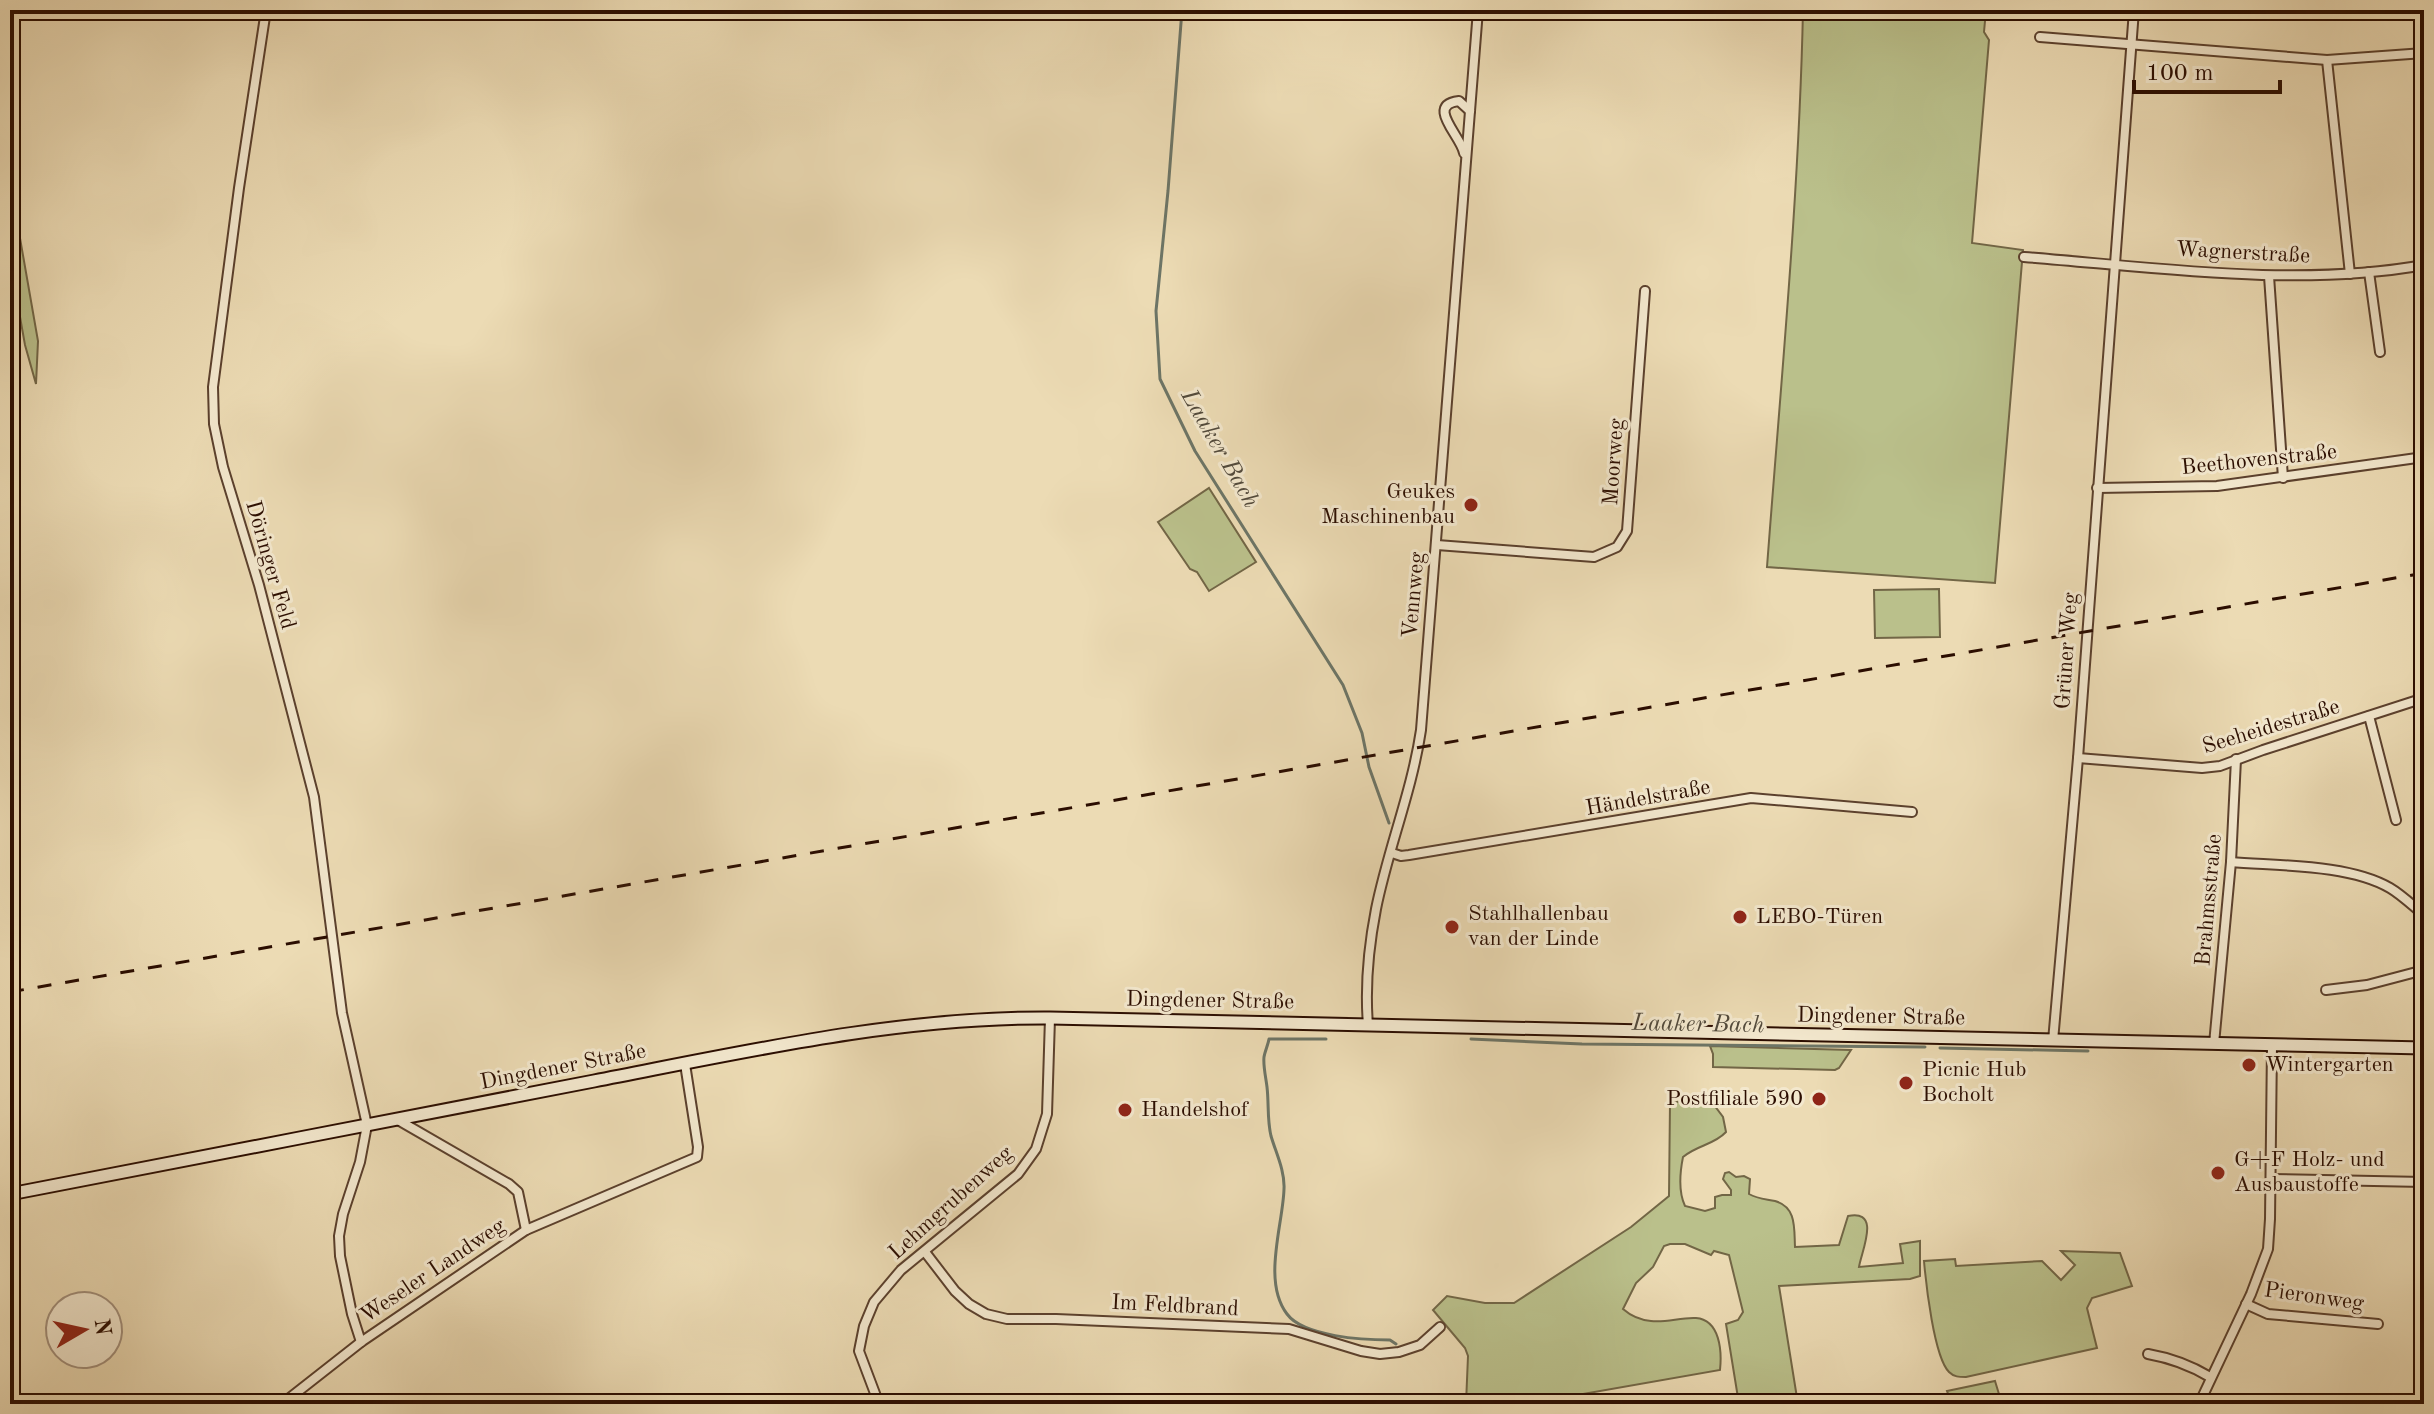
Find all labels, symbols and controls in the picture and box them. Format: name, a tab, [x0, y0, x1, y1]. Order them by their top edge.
scale bar	[2134, 44, 2280, 94]
text: 100 m	[2146, 62, 2214, 86]
street label: Wagnerstraße	[2175, 238, 2311, 268]
water label: Laaker Bach	[1175, 385, 1263, 512]
street label: Moorweg	[1600, 418, 1628, 506]
street label: Beethovenstraße	[2180, 441, 2338, 479]
place label: Geukes Maschinenbau	[1321, 481, 1455, 528]
marker: Geukes Maschinenbau	[1462, 496, 1480, 514]
street label: Döringer Feld	[241, 498, 299, 632]
street label: Vennweg	[1399, 551, 1429, 639]
street label: Grüner Weg	[2052, 592, 2082, 710]
street label: Seeheidestraße	[2200, 696, 2342, 758]
street label: Händelstraße	[1584, 776, 1712, 820]
street label: Brahmsstraße	[2192, 833, 2226, 967]
place label: Stahlhallenbau van der Linde	[1468, 903, 1609, 950]
place label: LEBO-Türen	[1756, 906, 1883, 928]
marker: LEBO-Türen	[1731, 908, 1749, 926]
marker: Stahlhallenbau van der Linde	[1443, 918, 1461, 936]
street label: Dingdener Straße	[1126, 989, 1294, 1013]
street label: Dingdener Straße	[1797, 1005, 1965, 1029]
water label: Laaker Bach	[1631, 1012, 1764, 1038]
street label: Dingdener Straße	[478, 1040, 648, 1094]
place label: Wintergarten	[2265, 1054, 2394, 1076]
marker: Wintergarten	[2240, 1056, 2258, 1074]
place label: Picnic Hub Bocholt	[1922, 1059, 2026, 1106]
marker: Picnic Hub Bocholt	[1897, 1074, 1915, 1092]
place label: Postfiliale 590	[1666, 1088, 1803, 1110]
marker: Postfiliale 590	[1810, 1090, 1828, 1108]
place label: Handelshof	[1141, 1099, 1249, 1121]
marker: Handelshof	[1116, 1101, 1134, 1119]
street label: Lehmgrubenweg	[885, 1142, 1017, 1264]
place label: G+F Holz- und Ausbaustoffe	[2234, 1149, 2385, 1196]
marker: G+F Holz- und Ausbaustoffe	[2209, 1164, 2227, 1182]
street label: Weseler Landweg	[357, 1214, 509, 1327]
street label: Pieronweg	[2263, 1279, 2366, 1315]
north arrow	[44, 1290, 124, 1370]
street label: Im Feldbrand	[1111, 1292, 1239, 1320]
text: N	[90, 1317, 114, 1337]

